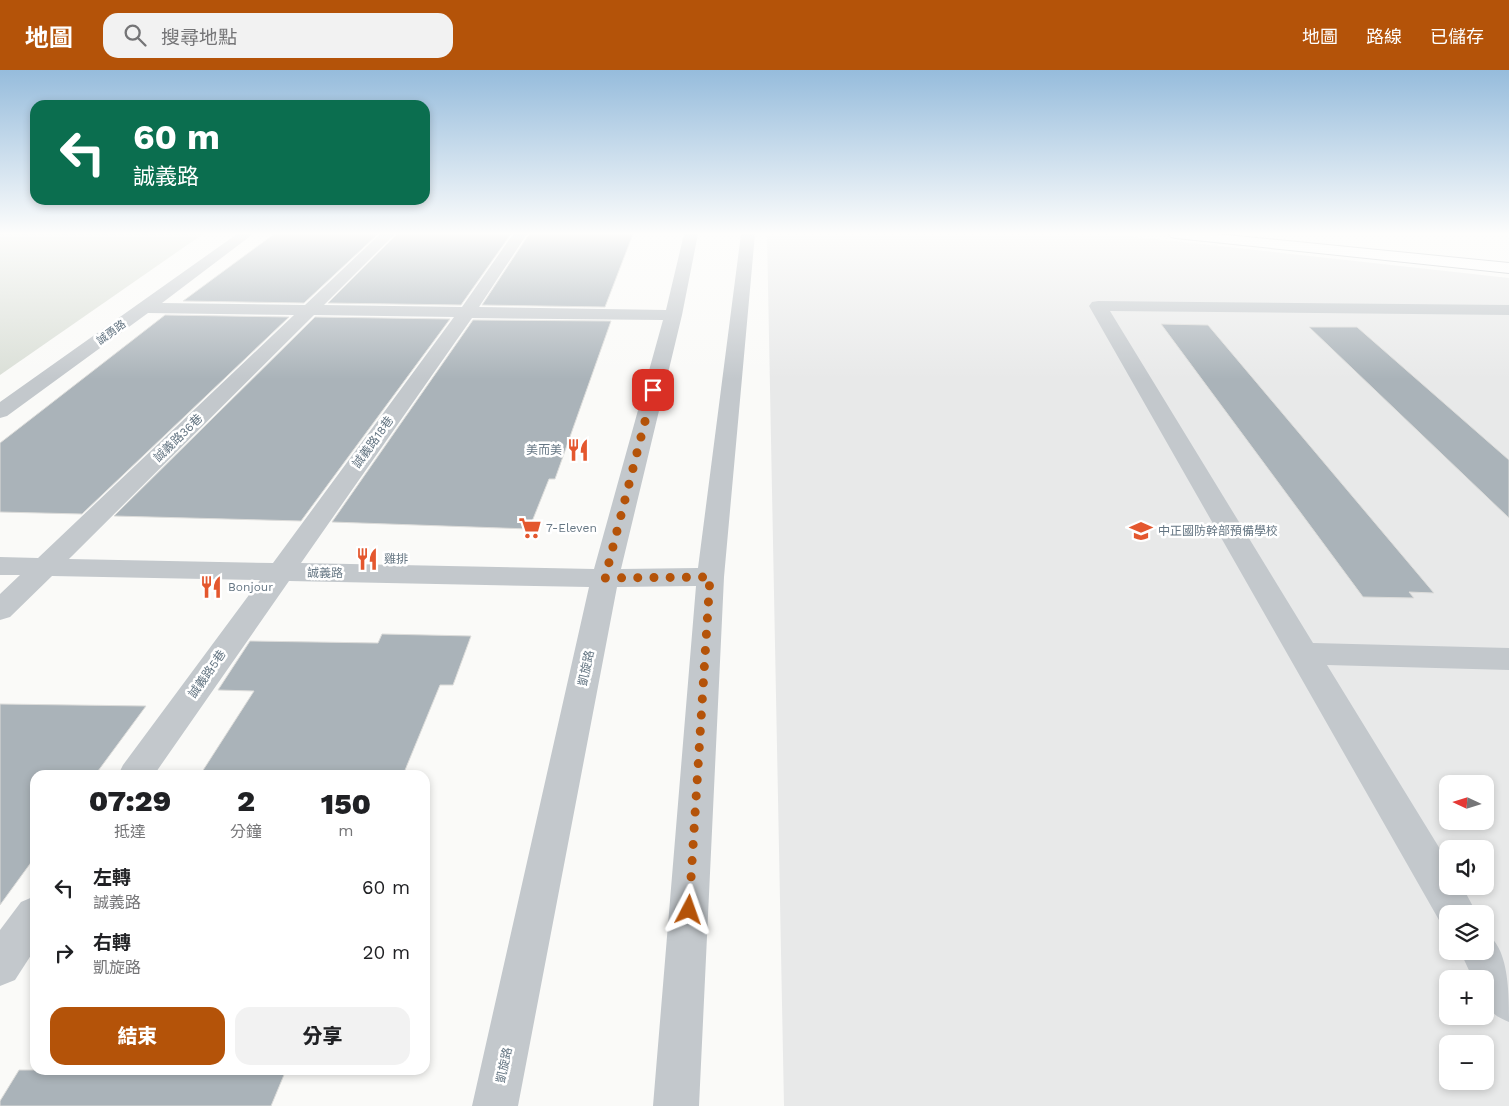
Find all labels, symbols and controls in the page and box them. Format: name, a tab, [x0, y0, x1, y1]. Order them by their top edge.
search box	[103, 13, 453, 58]
icon: search	[121, 21, 149, 49]
text: 地圖	[25, 24, 73, 52]
text: 搜尋地點	[161, 26, 237, 49]
text: 地圖	[1302, 26, 1338, 47]
text: 路線	[1366, 26, 1402, 47]
text: 已儲存	[1430, 26, 1484, 47]
text: 60 m	[133, 116, 220, 158]
icon: left	[50, 120, 115, 185]
text: 誠義路	[133, 164, 199, 189]
street label: 誠勇路	[94, 317, 128, 347]
pin	[632, 369, 674, 411]
icon: arrive	[639, 376, 667, 404]
street label: 誠義路36巷	[151, 411, 205, 465]
street label: 誠義路18巷	[350, 414, 396, 470]
restaurant icon: 美而美	[565, 437, 591, 463]
place label: 美而美	[526, 443, 562, 457]
supermarket icon: 7-Eleven	[517, 515, 543, 541]
school or university icon: 中正國防幹部預備學校	[1128, 518, 1154, 544]
place label: 7-Eleven	[546, 521, 597, 535]
place label: 中正國防幹部預備學校	[1158, 524, 1278, 538]
restaurant icon: 雞排	[354, 546, 380, 572]
place label: 雞排	[384, 552, 408, 566]
street label: 誠義路	[307, 566, 343, 580]
restaurant icon: Bonjour	[198, 574, 224, 600]
place label: Bonjour	[228, 580, 273, 594]
street label: 誠義路5巷	[185, 647, 229, 701]
street label: 凱旋路	[575, 649, 597, 687]
north arrow	[1439, 775, 1494, 830]
map controls	[1439, 775, 1494, 1090]
text: 07:29	[89, 783, 171, 818]
text: 2	[237, 783, 255, 818]
text: 150	[321, 786, 371, 821]
text: m	[338, 821, 354, 840]
text: 抵達	[114, 822, 146, 841]
text: 分鐘	[230, 822, 262, 841]
button: sound	[1439, 840, 1494, 895]
text: 左轉	[93, 866, 131, 889]
icon: left	[50, 874, 78, 902]
text: 60 m	[362, 876, 410, 899]
position arrow	[662, 883, 714, 935]
text: 誠義路	[93, 893, 141, 912]
button: layers	[1439, 905, 1494, 960]
text: 右轉	[93, 931, 131, 954]
icon: right	[50, 939, 78, 967]
text: 20 m	[363, 941, 410, 964]
text: 凱旋路	[93, 958, 141, 977]
button: +	[1439, 970, 1494, 1025]
button: 結束	[50, 1007, 225, 1065]
button: 分享	[235, 1007, 410, 1065]
button: −	[1439, 1035, 1494, 1090]
street label: 凱旋路	[493, 1046, 515, 1084]

